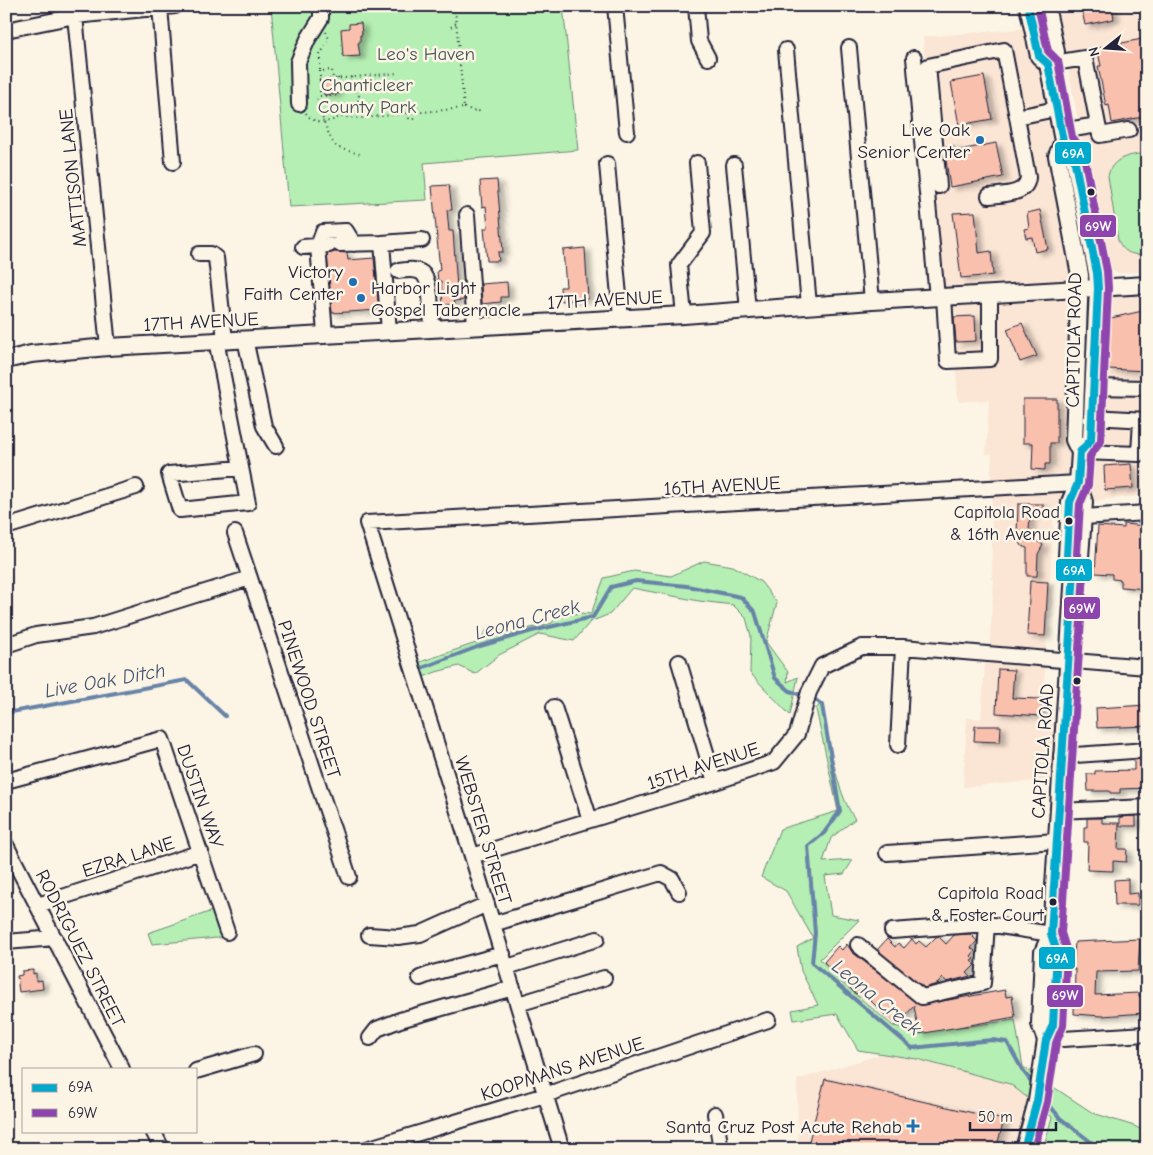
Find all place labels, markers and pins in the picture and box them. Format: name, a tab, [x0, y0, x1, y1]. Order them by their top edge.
place label: Live Oak Senior Center	[858, 119, 971, 163]
marker: Live Oak Senior Center	[974, 134, 986, 146]
unlabelled marker	[1086, 187, 1096, 197]
place label: Victory Faith Center	[243, 261, 343, 305]
marker: Victory Faith Center	[347, 276, 359, 288]
place label: Harbor Light Gospel Tabernacle	[371, 277, 521, 321]
marker: Harbor Light Gospel Tabernacle	[355, 292, 367, 304]
place label: Capitola Road & 16th Avenue	[950, 502, 1060, 545]
marker: Capitola Road & 16th Avenue	[1064, 516, 1074, 526]
unlabelled marker	[1072, 676, 1082, 686]
place label: Capitola Road & Foster Court	[931, 883, 1045, 926]
marker: Capitola Road & Foster Court	[1048, 897, 1058, 907]
place label: Santa Cruz Post Acute Rehab	[666, 1116, 902, 1138]
marker: Santa Cruz Post Acute Rehab	[906, 1119, 920, 1133]

